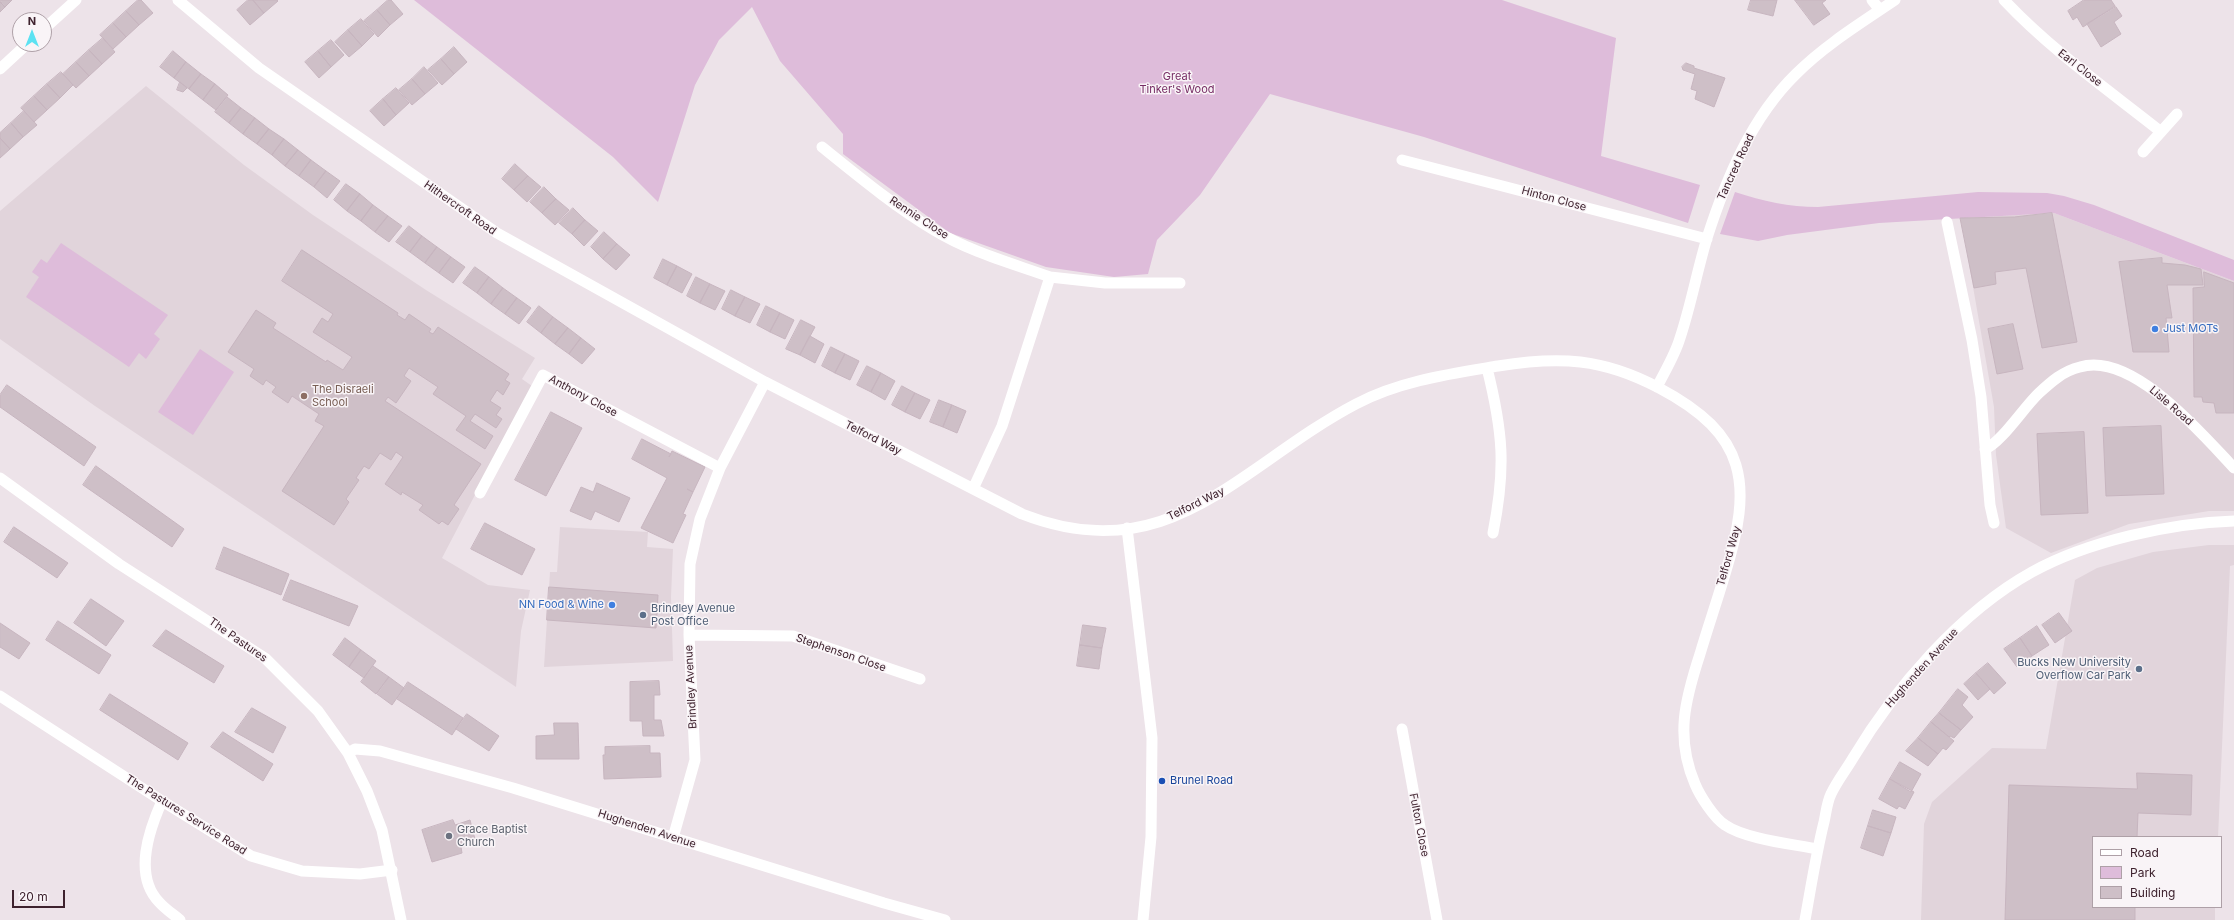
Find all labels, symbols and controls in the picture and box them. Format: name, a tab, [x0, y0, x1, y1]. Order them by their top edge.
north arrow	[12, 12, 52, 52]
text: N	[28, 14, 36, 28]
street label: Earl Close	[2055, 47, 2105, 89]
park label: Great Tinker's Wood	[1139, 70, 1215, 96]
street label: Tancred Road	[1715, 132, 1757, 202]
street label: Hithercroft Road	[421, 178, 499, 238]
street label: Hinton Close	[1520, 184, 1588, 214]
street label: Rennie Close	[887, 194, 951, 242]
place label: Just MOTs	[2163, 322, 2218, 336]
marker: Just MOTs	[2150, 324, 2160, 334]
street label: Anthony Close	[546, 372, 620, 420]
place label: The Disraeli School	[312, 383, 374, 409]
street label: Lisle Road	[2147, 384, 2195, 428]
marker: The Disraeli School	[299, 391, 309, 401]
street label: Telford Way	[842, 418, 904, 458]
street label: Telford Way	[1165, 484, 1227, 524]
street label: Telford Way	[1714, 524, 1744, 588]
place label: NN Food & Wine	[519, 598, 604, 612]
marker: NN Food & Wine	[607, 600, 617, 610]
place label: Brindley Avenue Post Office	[651, 602, 735, 628]
marker: Brindley Avenue Post Office	[638, 610, 648, 620]
street label: The Pastures	[206, 615, 270, 665]
street label: Hughenden Avenue	[1883, 626, 1961, 710]
street label: Stephenson Close	[794, 631, 888, 675]
street label: Brindley Avenue	[682, 645, 700, 729]
place label: Bucks New University Overflow Car Park	[2017, 656, 2131, 682]
marker: Bucks New University Overflow Car Park	[2134, 664, 2144, 674]
street label: The Pastures Service Road	[123, 772, 249, 858]
place label: Brunel Road	[1170, 774, 1233, 788]
marker: Brunel Road	[1157, 776, 1167, 786]
street label: Fulton Close	[1406, 792, 1432, 858]
street label: Hughenden Avenue	[596, 807, 698, 851]
place label: Grace Baptist Church	[457, 823, 527, 849]
marker: Grace Baptist Church	[444, 831, 454, 841]
legend	[2092, 836, 2222, 908]
text: Road	[2130, 845, 2159, 860]
text: Park	[2130, 865, 2156, 880]
scale bar	[14, 882, 67, 908]
text: Building	[2130, 885, 2175, 900]
text: 20 m	[19, 889, 48, 904]

